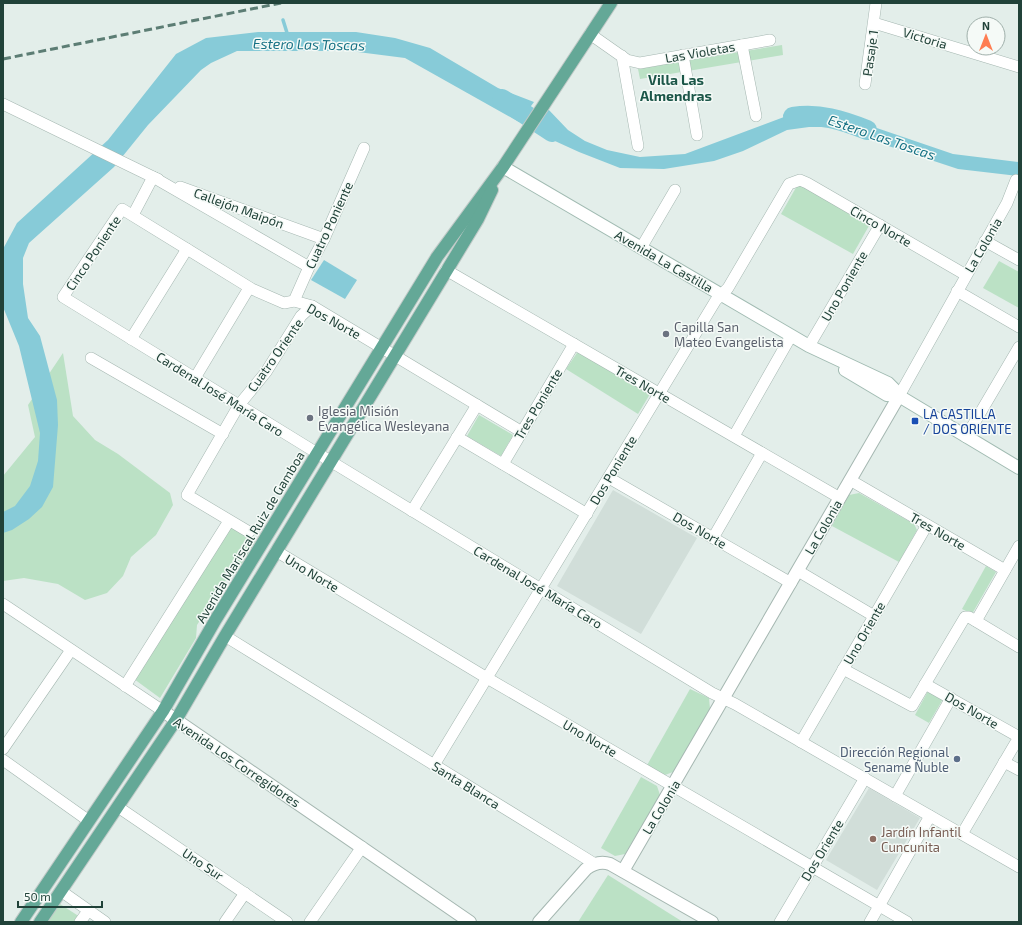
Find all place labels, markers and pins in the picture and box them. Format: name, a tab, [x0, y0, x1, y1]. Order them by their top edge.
place label: Capilla San Mateo Evangelista	[674, 319, 784, 350]
marker: Capilla San Mateo Evangelista	[661, 329, 671, 339]
place label: Iglesia Misión Evangélica Wesleyana	[318, 403, 449, 434]
place label: LA CASTILLA / DOS ORIENTE	[923, 406, 1012, 437]
marker: Iglesia Misión Evangélica Wesleyana	[305, 413, 315, 423]
marker: LA CASTILLA / DOS ORIENTE	[910, 416, 920, 426]
place label: Dirección Regional Sename Ñuble	[840, 744, 949, 775]
marker: Dirección Regional Sename Ñuble	[952, 754, 962, 764]
place label: Jardín Infantil Cuncunita	[881, 824, 962, 855]
marker: Jardín Infantil Cuncunita	[868, 834, 878, 844]

